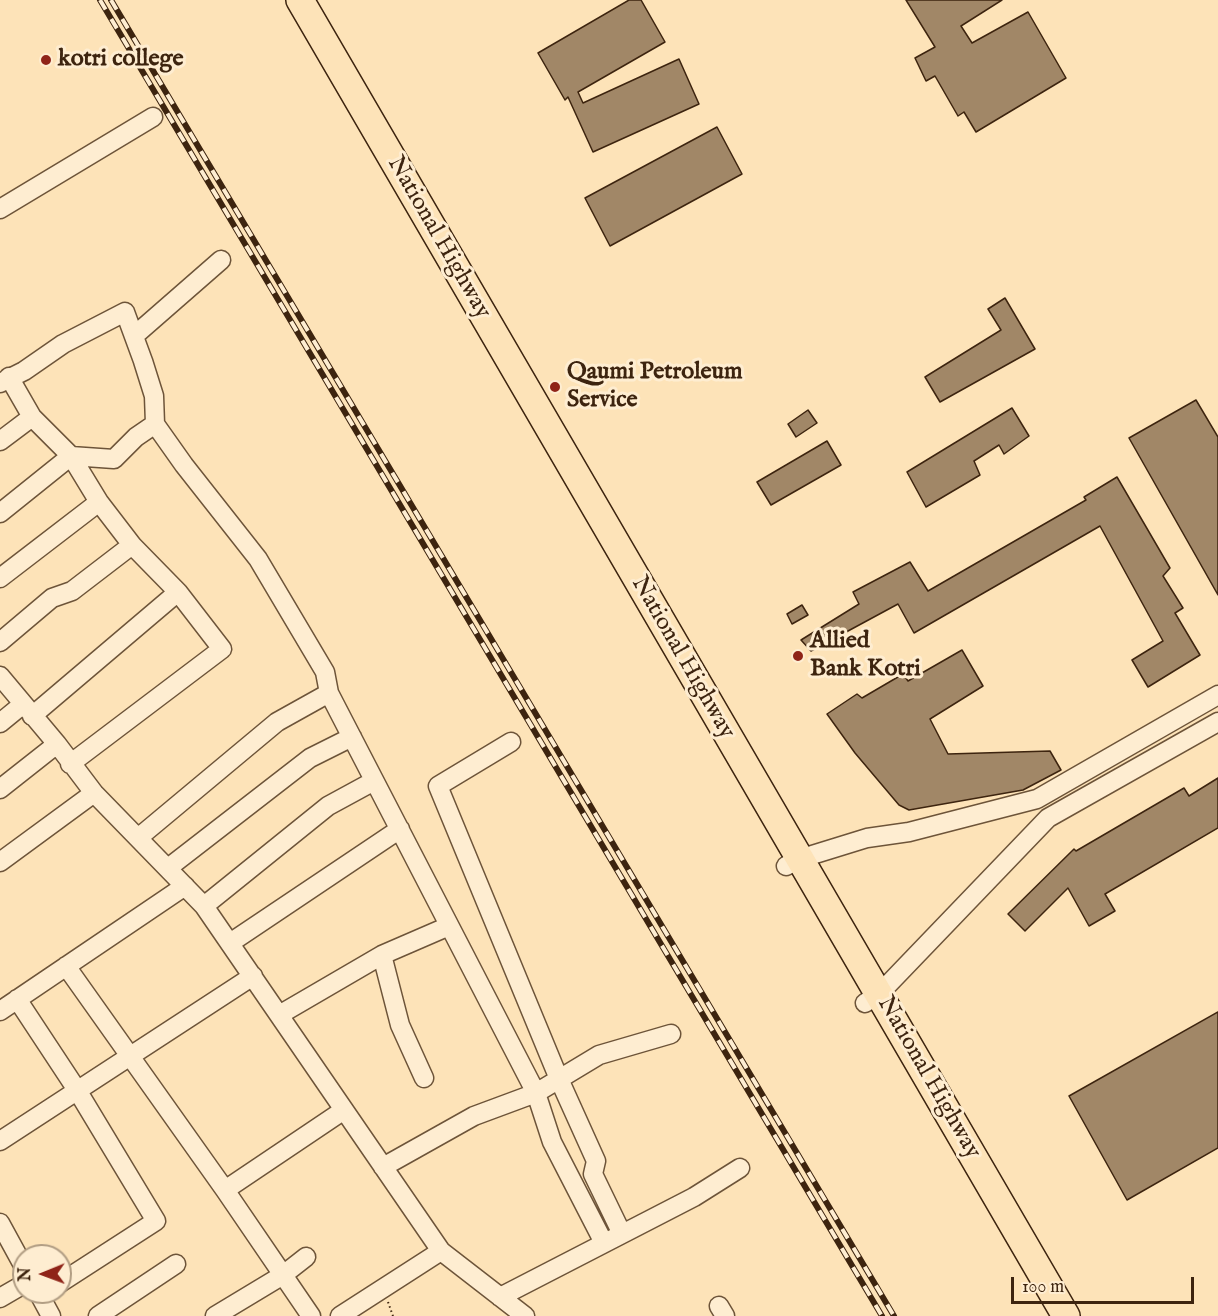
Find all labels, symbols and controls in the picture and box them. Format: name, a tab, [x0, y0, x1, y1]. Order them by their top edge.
place label: kotri college	[58, 46, 184, 74]
marker: kotri college	[39, 53, 53, 67]
street label: National Highway	[380, 152, 496, 324]
place label: Qaumi Petroleum Service	[567, 359, 743, 415]
marker: Qaumi Petroleum Service	[548, 380, 562, 394]
street label: National Highway	[624, 572, 740, 744]
place label: Allied Bank Kotri	[810, 628, 921, 684]
marker: Allied Bank Kotri	[791, 649, 805, 663]
street label: National Highway	[870, 992, 986, 1164]
north arrow	[12, 1244, 72, 1304]
scale bar	[1014, 1265, 1197, 1303]
text: N	[16, 1267, 36, 1281]
text: 100 m	[1022, 1276, 1064, 1299]

